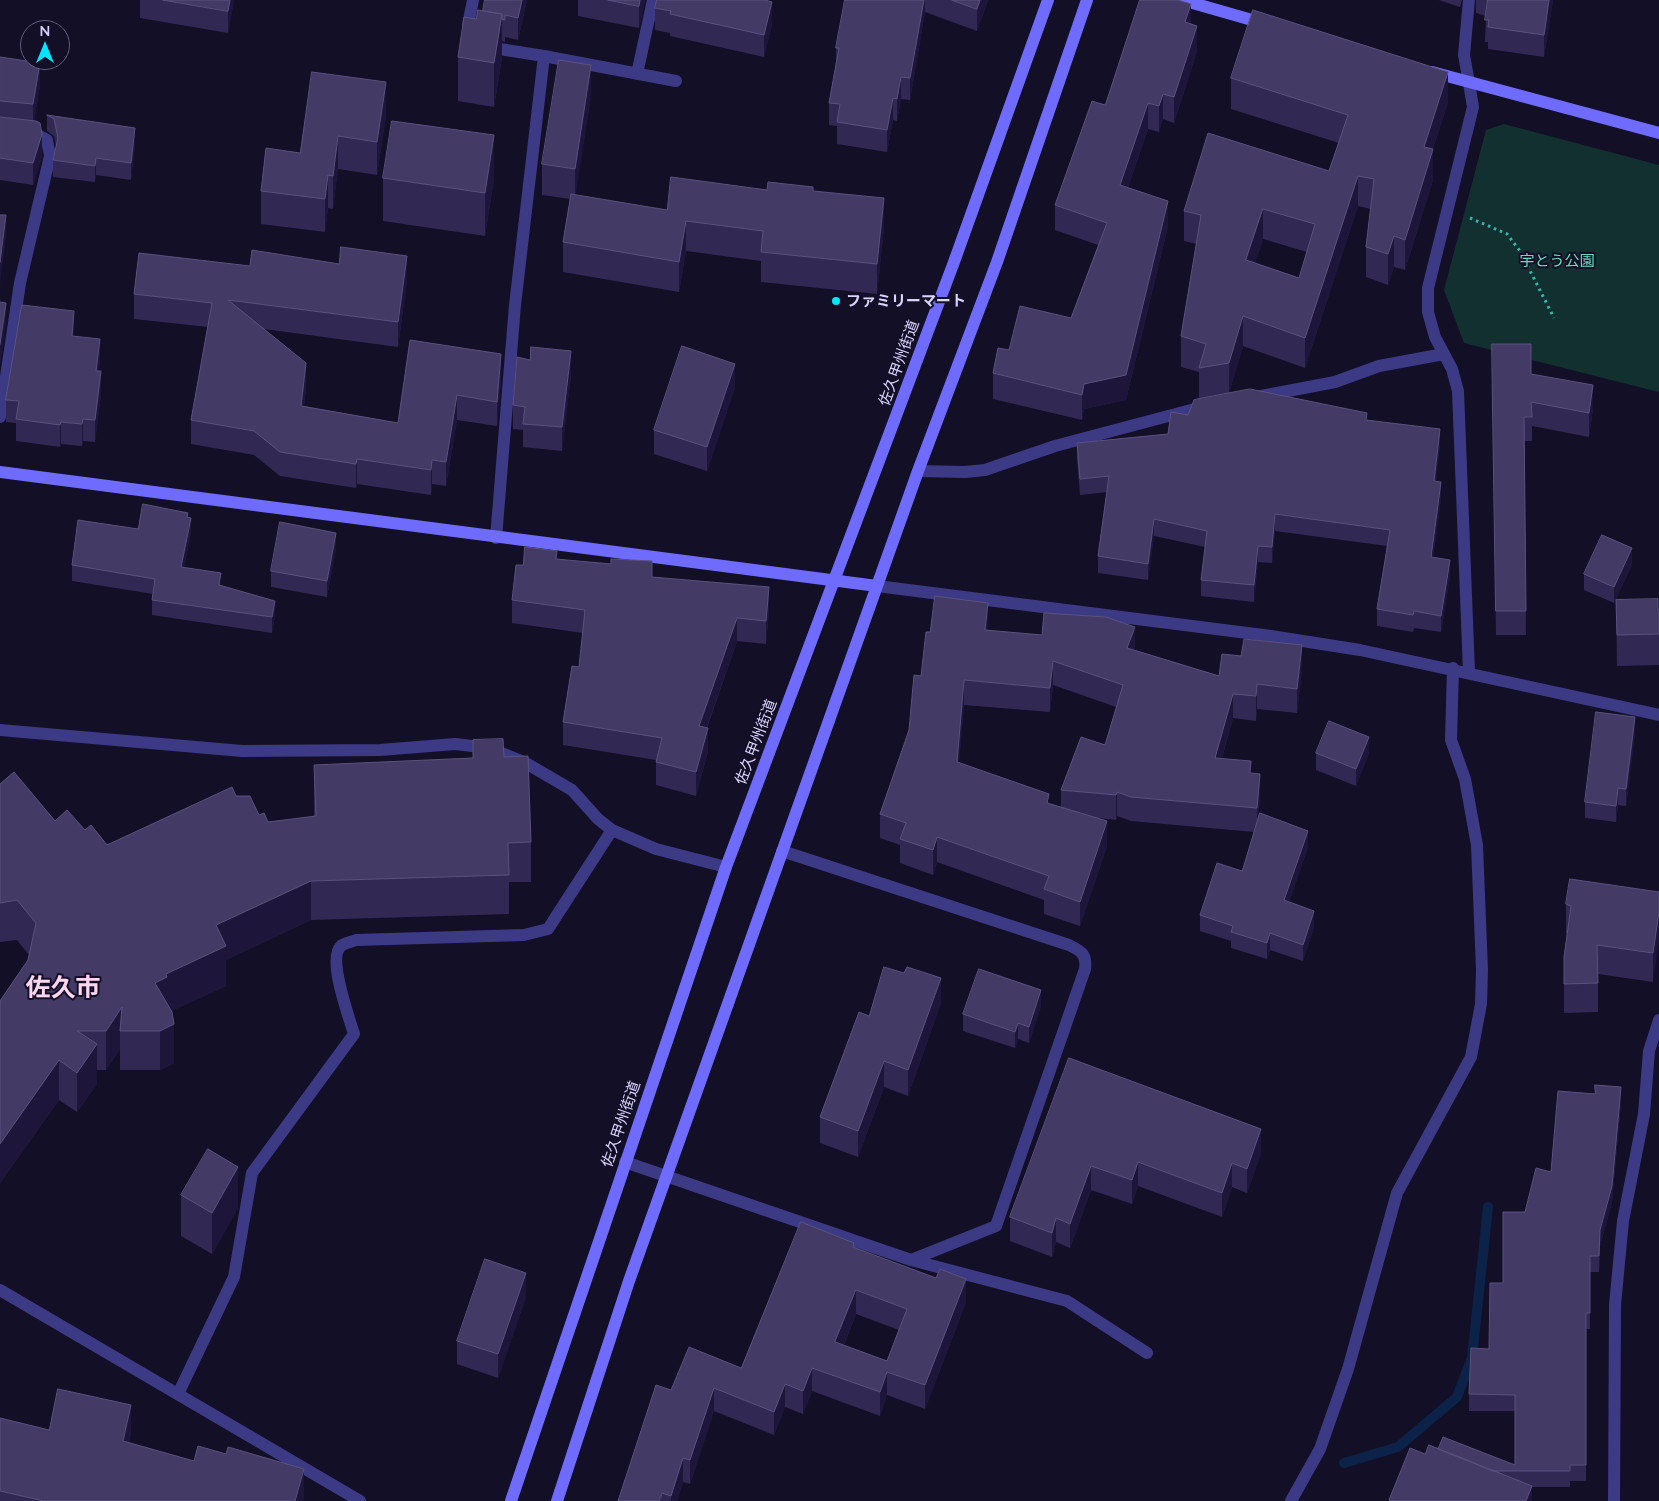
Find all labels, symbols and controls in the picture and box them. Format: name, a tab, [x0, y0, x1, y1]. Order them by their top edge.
north arrow	[20, 20, 70, 70]
text: N	[40, 22, 50, 39]
park label: 宇とう公園	[1520, 252, 1594, 270]
place label: ファミリーマート	[846, 292, 966, 310]
marker: ファミリーマート	[830, 295, 842, 307]
street label: 佐久甲州街道	[875, 318, 923, 408]
street label: 佐久甲州街道	[731, 697, 781, 787]
district label: 佐久市	[26, 973, 100, 1003]
street label: 佐久甲州街道	[598, 1079, 644, 1169]

